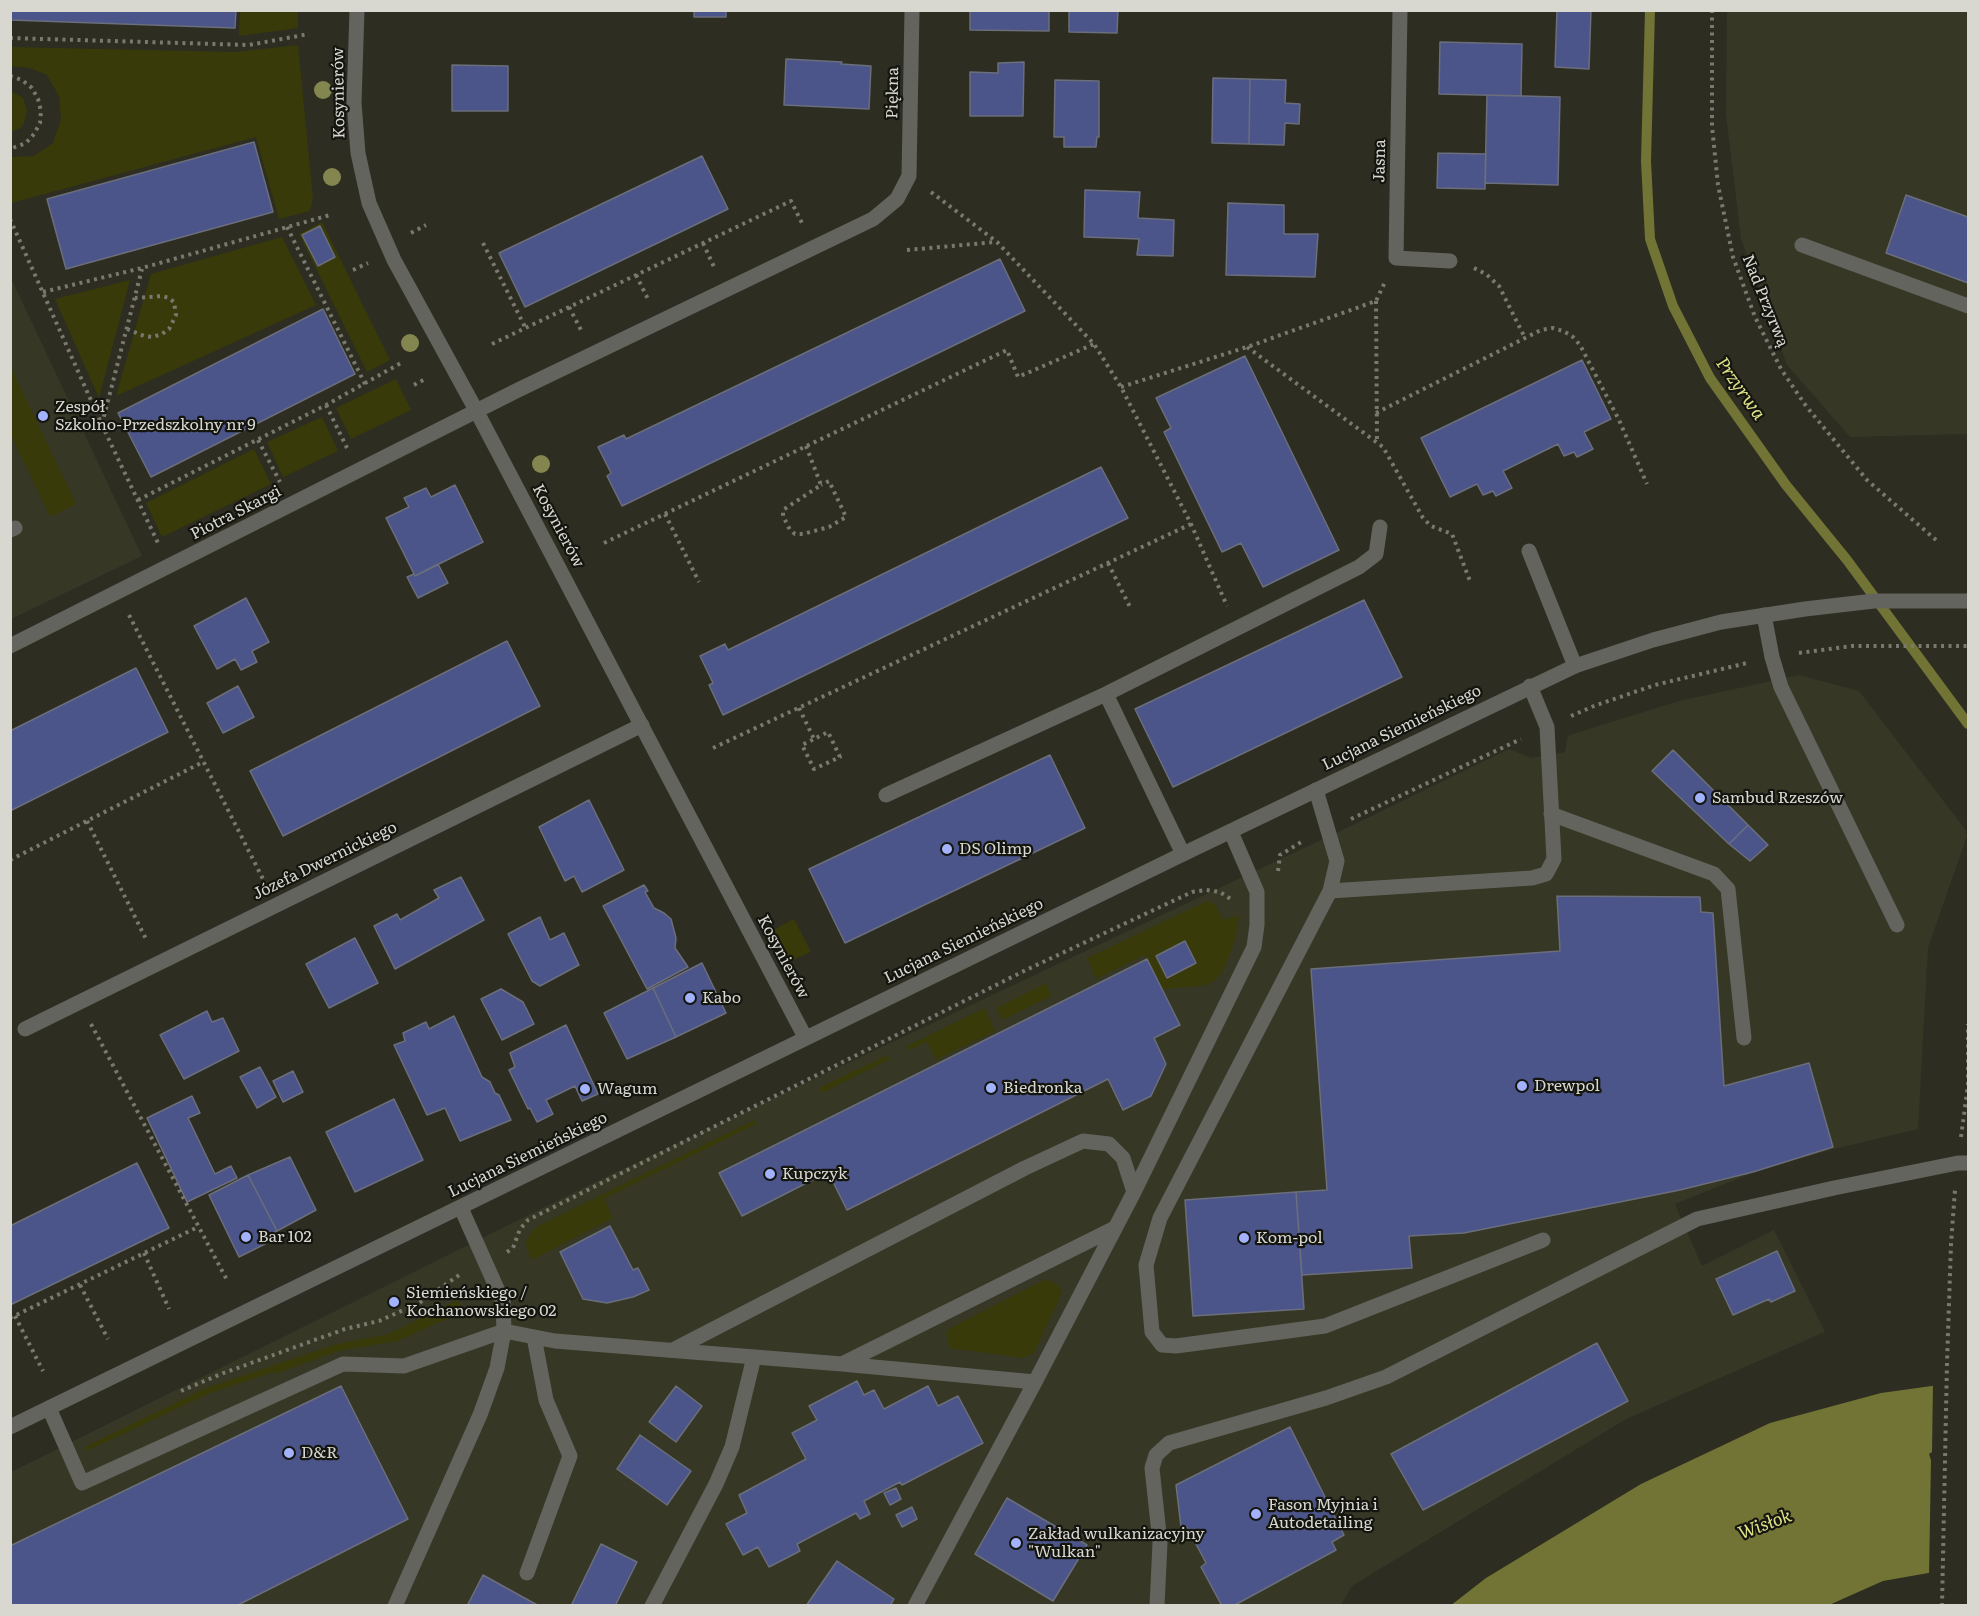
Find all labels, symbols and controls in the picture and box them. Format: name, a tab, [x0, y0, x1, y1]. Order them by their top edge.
street label: Kosynierów	[329, 47, 349, 139]
street label: Piękna	[883, 67, 903, 119]
street label: Jasna	[1370, 139, 1390, 183]
street label: Nad Przyrwą	[1738, 252, 1792, 350]
water label: Przyrwa	[1711, 354, 1769, 424]
place label: Zespół Szkolno-Przedszkolny nr 9	[55, 397, 256, 435]
marker: Zespół Szkolno-Przedszkolny nr 9	[36, 409, 50, 423]
street label: Kosynierów	[528, 481, 588, 571]
street label: Piotra Skargi	[187, 482, 285, 544]
street label: Lucjana Siemieńskiego	[1319, 681, 1485, 775]
place label: Sambud Rzeszów	[1712, 788, 1843, 808]
marker: Sambud Rzeszów	[1693, 791, 1707, 805]
street label: Józefa Dwernickiego	[250, 818, 400, 904]
place label: DS Olimp	[959, 839, 1032, 859]
marker: DS Olimp	[940, 842, 954, 856]
street label: Lucjana Siemieńskiego	[881, 894, 1047, 988]
street label: Kosynierów	[753, 912, 813, 1002]
place label: Kabo	[702, 988, 741, 1008]
marker: Kabo	[683, 991, 697, 1005]
place label: Drewpol	[1534, 1076, 1600, 1096]
place label: Biedronka	[1003, 1078, 1082, 1098]
place label: Wagum	[597, 1079, 657, 1099]
marker: Drewpol	[1515, 1079, 1529, 1093]
marker: Biedronka	[984, 1081, 998, 1095]
marker: Wagum	[578, 1082, 592, 1096]
street label: Lucjana Siemieńskiego	[445, 1108, 611, 1202]
place label: Kupczyk	[782, 1164, 848, 1184]
marker: Kupczyk	[763, 1167, 777, 1181]
place label: Bar 102	[258, 1227, 312, 1247]
place label: Kom-pol	[1256, 1228, 1323, 1248]
marker: Bar 102	[239, 1230, 253, 1244]
marker: Kom-pol	[1237, 1231, 1251, 1245]
place label: Siemieńskiego / Kochanowskiego 02	[406, 1283, 556, 1321]
marker: Siemieńskiego / Kochanowskiego 02	[387, 1295, 401, 1309]
place label: D&R	[301, 1443, 338, 1463]
marker: D&R	[282, 1446, 296, 1460]
place label: Fason Myjnia i Autodetailing	[1268, 1495, 1378, 1533]
water label: Wisłok	[1735, 1505, 1795, 1545]
marker: Fason Myjnia i Autodetailing	[1249, 1507, 1263, 1521]
place label: Zakład wulkanizacyjny "Wulkan"	[1028, 1524, 1205, 1562]
marker: Zakład wulkanizacyjny "Wulkan"	[1009, 1536, 1023, 1550]

